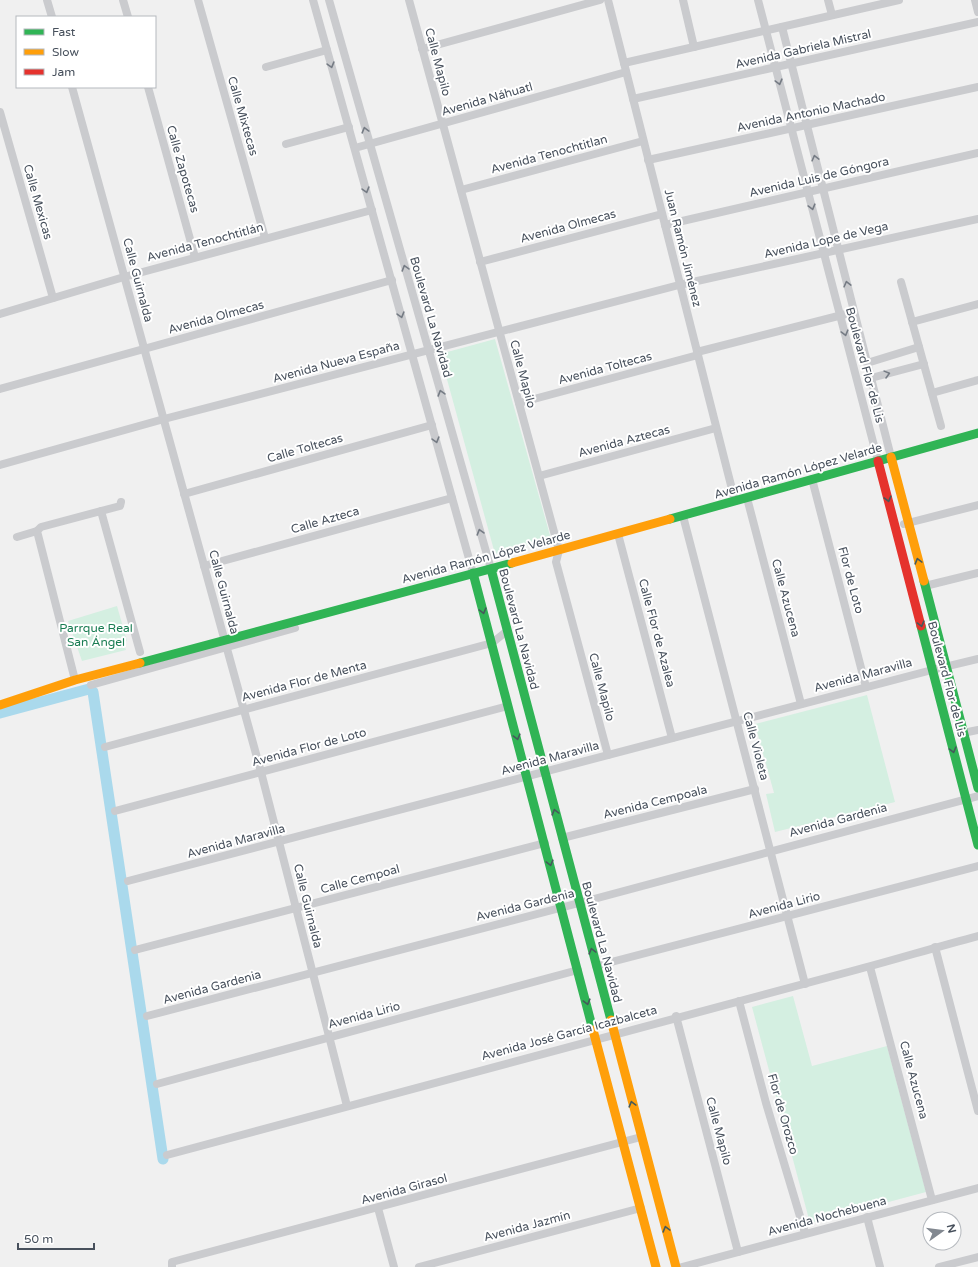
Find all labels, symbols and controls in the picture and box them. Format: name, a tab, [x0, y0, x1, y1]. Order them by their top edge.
legend	[16, 16, 156, 88]
text: Fast	[52, 25, 76, 39]
street label: Calle Mapilo	[422, 26, 454, 98]
street label: Avenida Gabriela Mistral	[734, 27, 872, 71]
text: Slow	[52, 45, 79, 59]
one-way arrow	[326, 61, 335, 68]
text: Jam	[52, 65, 75, 79]
street label: Calle Mixtecas	[225, 75, 261, 158]
one-way arrow	[774, 78, 782, 85]
street label: Avenida Náhuatl	[440, 79, 534, 119]
street label: Avenida Antonio Machado	[735, 89, 887, 135]
street label: Calle Zapotecas	[164, 124, 202, 215]
one-way arrow	[361, 127, 370, 134]
street label: Avenida Tenochtitlan	[489, 132, 609, 176]
street label: Avenida Luis de Góngora	[748, 154, 890, 200]
one-way arrow	[812, 155, 820, 161]
street label: Calle Mexicas	[21, 163, 55, 241]
one-way arrow	[361, 186, 370, 193]
street label: Juan Ramón Jiménez	[662, 188, 704, 308]
one-way arrow	[807, 204, 815, 211]
street label: Avenida Olmecas	[519, 206, 618, 246]
street label: Avenida Lope de Vega	[762, 219, 890, 261]
street label: Avenida Tenochtitlán	[145, 220, 265, 264]
street label: Calle Guirnalda	[120, 237, 156, 323]
street label: Boulevard La Navidad	[407, 255, 455, 379]
one-way arrow	[401, 265, 410, 272]
one-way arrow	[843, 281, 852, 288]
street label: Avenida Olmecas	[167, 297, 266, 337]
street label: Boulevard Flor de Lis	[843, 306, 887, 425]
one-way arrow	[396, 311, 405, 318]
one-way arrow	[840, 330, 848, 336]
street label: Avenida Nueva España	[271, 338, 401, 386]
street label: Calle Mapilo	[507, 338, 539, 410]
street label: Avenida Toltecas	[557, 349, 654, 387]
one-way arrow	[884, 370, 890, 378]
one-way arrow	[437, 390, 445, 396]
street label: Avenida Aztecas	[577, 422, 672, 460]
street label: Calle Toltecas	[266, 430, 345, 465]
one-way arrow	[431, 436, 440, 443]
street label: Avenida Ramón López Velarde	[712, 440, 884, 502]
one-way arrow	[883, 495, 892, 502]
street label: Calle Azteca	[289, 504, 361, 536]
street label: Avenida Ramón López Velarde	[400, 528, 572, 586]
one-way arrow	[476, 528, 485, 535]
street label: Flor de Loto	[835, 545, 867, 615]
street label: Calle Guirnalda	[206, 549, 242, 635]
street label: Calle Azucena	[769, 557, 803, 639]
one-way arrow	[914, 558, 923, 565]
street label: Boulevard La Navidad	[496, 567, 542, 691]
street label: Calle Flor de Azalea	[636, 577, 678, 689]
one-way arrow	[479, 608, 487, 614]
street label: Boulevard Flor de Lis	[925, 620, 969, 739]
park label: Parrque Real San Ángel	[59, 621, 133, 649]
one-way arrow	[916, 621, 924, 628]
street label: Calle Mapilo	[586, 651, 618, 723]
street label: Avenida Maravilla	[812, 655, 914, 695]
street label: Avenida Flor de Menta	[240, 658, 368, 704]
street label: Calle Violeta	[740, 710, 772, 782]
street label: Avenida Flor de Loto	[250, 725, 368, 769]
one-way arrow	[512, 734, 520, 740]
street label: Avenida Maravilla	[499, 738, 601, 778]
one-way arrow	[948, 746, 957, 753]
street label: Avenida Cempoala	[602, 782, 708, 822]
street label: Avenida Gardenia	[787, 800, 889, 840]
one-way arrow	[551, 809, 560, 816]
street label: Avenida Maravilla	[185, 821, 287, 861]
one-way arrow	[545, 859, 554, 866]
street label: Calle Guirnalda	[291, 862, 325, 950]
street label: Calle Cempoal	[319, 862, 401, 896]
street label: Boulevard La Navidad	[579, 880, 625, 1004]
street label: Avenida Gardenia	[474, 886, 576, 924]
street label: Avenida Lirio	[746, 889, 822, 921]
one-way arrow	[588, 948, 597, 955]
street label: Avenida Gardenia	[161, 967, 263, 1007]
street label: Avenida Lirio	[326, 999, 402, 1031]
one-way arrow	[582, 999, 590, 1005]
street label: Avenida José García Icazbalceta	[480, 1003, 658, 1063]
street label: Calle Azucena	[897, 1039, 931, 1121]
street label: Flor de Orozco	[765, 1072, 801, 1156]
street label: Calle Mapilo	[703, 1095, 735, 1167]
one-way arrow	[629, 1100, 637, 1107]
street label: Avenida Girasol	[359, 1171, 449, 1207]
street label: Avenida Nochebuena	[766, 1193, 888, 1239]
street label: Avenida Jazmín	[482, 1208, 572, 1244]
north arrow	[922, 1211, 962, 1251]
text: N	[944, 1223, 959, 1235]
scale bar	[18, 1225, 94, 1251]
one-way arrow	[662, 1226, 671, 1233]
text: 50 m	[24, 1232, 53, 1246]

